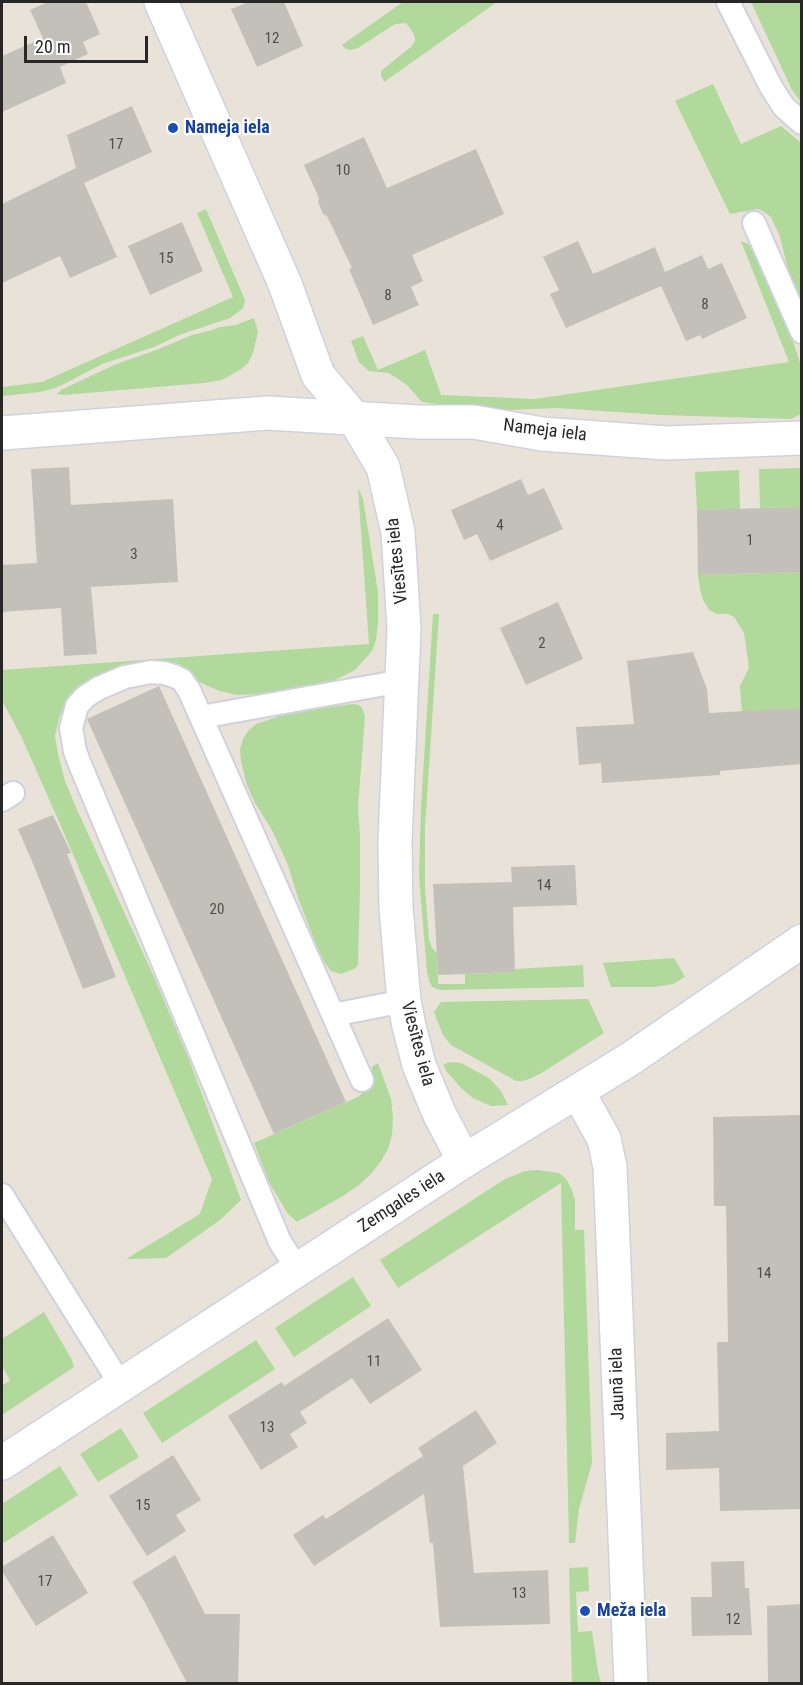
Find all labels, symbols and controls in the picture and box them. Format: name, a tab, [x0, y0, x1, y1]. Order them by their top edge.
scale bar	[27, 24, 152, 62]
house number: 12	[265, 30, 279, 48]
text: 20 m	[35, 36, 70, 57]
place label: Nameja iela	[185, 117, 270, 139]
marker: Nameja iela	[166, 121, 180, 135]
house number: 17	[109, 136, 123, 154]
house number: 10	[336, 162, 350, 180]
house number: 15	[159, 250, 173, 268]
house number: 8	[384, 287, 392, 305]
house number: 8	[701, 296, 709, 314]
street label: Nameja iela	[502, 415, 588, 447]
street label: Viesītes iela	[383, 517, 413, 605]
house number: 4	[496, 517, 504, 535]
house number: 1	[746, 532, 754, 550]
house number: 3	[130, 546, 138, 564]
house number: 2	[538, 635, 546, 653]
house number: 14	[537, 877, 551, 895]
house number: 20	[210, 901, 224, 919]
street label: Viesītes iela	[395, 999, 439, 1089]
street label: Zemgales iela	[355, 1166, 449, 1238]
house number: 14	[757, 1265, 771, 1283]
street label: Jaunā iela	[606, 1347, 630, 1421]
house number: 11	[367, 1353, 381, 1371]
house number: 13	[260, 1419, 274, 1437]
house number: 15	[136, 1497, 150, 1515]
house number: 17	[38, 1573, 52, 1591]
house number: 13	[512, 1585, 526, 1603]
place label: Meža iela	[597, 1600, 666, 1622]
marker: Meža iela	[578, 1604, 592, 1618]
house number: 12	[726, 1611, 740, 1629]

